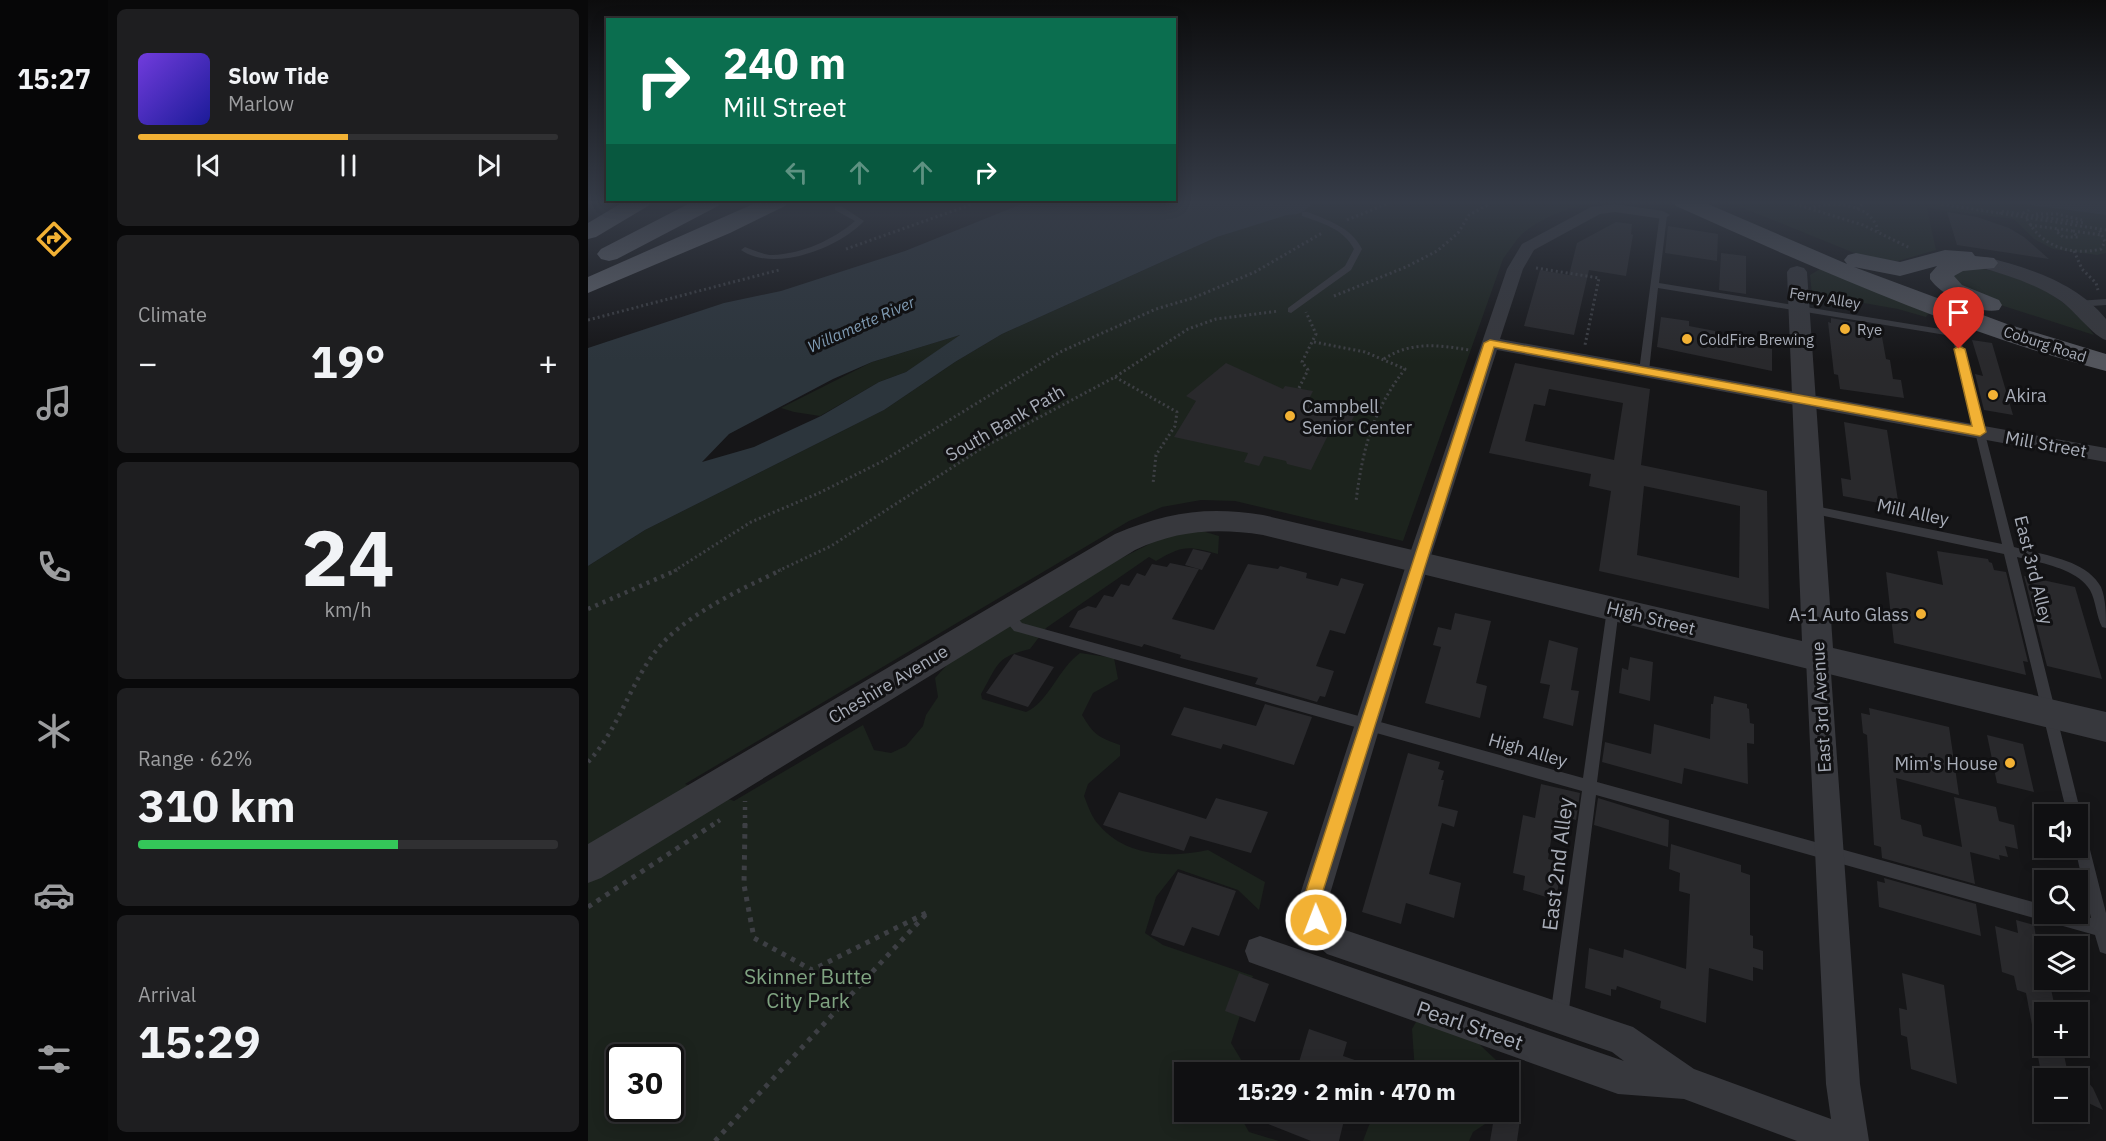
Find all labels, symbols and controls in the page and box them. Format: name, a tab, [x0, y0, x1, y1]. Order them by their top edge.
text: 240 m	[723, 36, 846, 91]
icon: right	[624, 42, 702, 120]
text: 15:27	[17, 61, 91, 96]
text: Slow Tide	[228, 61, 329, 90]
text: Mill Street	[723, 89, 847, 124]
text: Marlow	[228, 90, 294, 117]
icon: previous	[192, 149, 225, 182]
icon: pause	[332, 149, 365, 182]
icon: next	[472, 149, 505, 182]
icon: left	[780, 156, 813, 189]
icon: ahead	[843, 156, 876, 189]
icon: ahead	[906, 156, 939, 189]
icon: right	[969, 156, 1002, 189]
icon: directions	[33, 218, 75, 260]
street label: Ferry Alley	[1788, 283, 1862, 313]
pin	[1933, 287, 1984, 349]
water label: Willamette River	[804, 291, 919, 357]
icon: arrive	[1942, 296, 1975, 329]
text: Climate	[138, 301, 207, 328]
place label: Rye	[1857, 320, 1882, 339]
marker: Rye	[1838, 322, 1852, 336]
street label: Coburg Road	[2001, 322, 2089, 366]
place label: ColdFire Brewing	[1699, 330, 1814, 349]
text: 19°	[310, 332, 386, 390]
marker: ColdFire Brewing	[1680, 332, 1694, 346]
text: −	[138, 341, 158, 384]
text: +	[538, 341, 558, 384]
street label: South Bank Path	[941, 380, 1069, 466]
icon: music	[33, 382, 75, 424]
place label: Akira	[2005, 384, 2047, 407]
marker: Akira	[1986, 388, 2000, 402]
place label: Campbell Senior Center	[1302, 395, 1412, 439]
marker: Campbell Senior Center	[1283, 409, 1297, 423]
street label: Mill Street	[2003, 426, 2089, 462]
street label: Mill Alley	[1875, 493, 1951, 531]
text: 24	[301, 506, 395, 607]
street label: East 3rd Alley	[2009, 513, 2059, 627]
icon: phone	[33, 546, 75, 588]
text: km/h	[324, 596, 372, 623]
street label: High Street	[1604, 596, 1698, 640]
place label: A-1 Auto Glass	[1789, 603, 1909, 626]
marker: A-1 Auto Glass	[1914, 607, 1928, 621]
street label: Cheshire Avenue	[824, 639, 952, 729]
street label: East 3rd Avenue	[1806, 641, 1836, 773]
icon: climate	[33, 710, 75, 752]
street label: High Alley	[1486, 728, 1570, 772]
text: Range · 62%	[138, 745, 253, 772]
place label: Mim's House	[1894, 752, 1998, 775]
marker: Mim's House	[2003, 756, 2017, 770]
text: 310 km	[138, 776, 296, 834]
street label: East 2nd Alley	[1535, 795, 1579, 932]
map controls	[2034, 804, 2088, 1122]
button: sound	[2034, 804, 2088, 858]
button: search	[2034, 870, 2088, 924]
icon: car	[33, 874, 75, 916]
position arrow	[1284, 888, 1348, 952]
button: layers	[2034, 936, 2088, 990]
park label: Skinner Butte City Park	[744, 962, 872, 1014]
text: Arrival	[138, 981, 196, 1008]
street label: Pearl Street	[1413, 994, 1527, 1056]
button: +	[2034, 1002, 2088, 1056]
text: 15:29	[138, 1012, 261, 1070]
icon: filters	[33, 1038, 75, 1080]
speed limit sign: 30	[606, 1044, 684, 1122]
button: −	[2034, 1068, 2088, 1122]
text: 15:29 · 2 min · 470 m	[1237, 1077, 1456, 1106]

